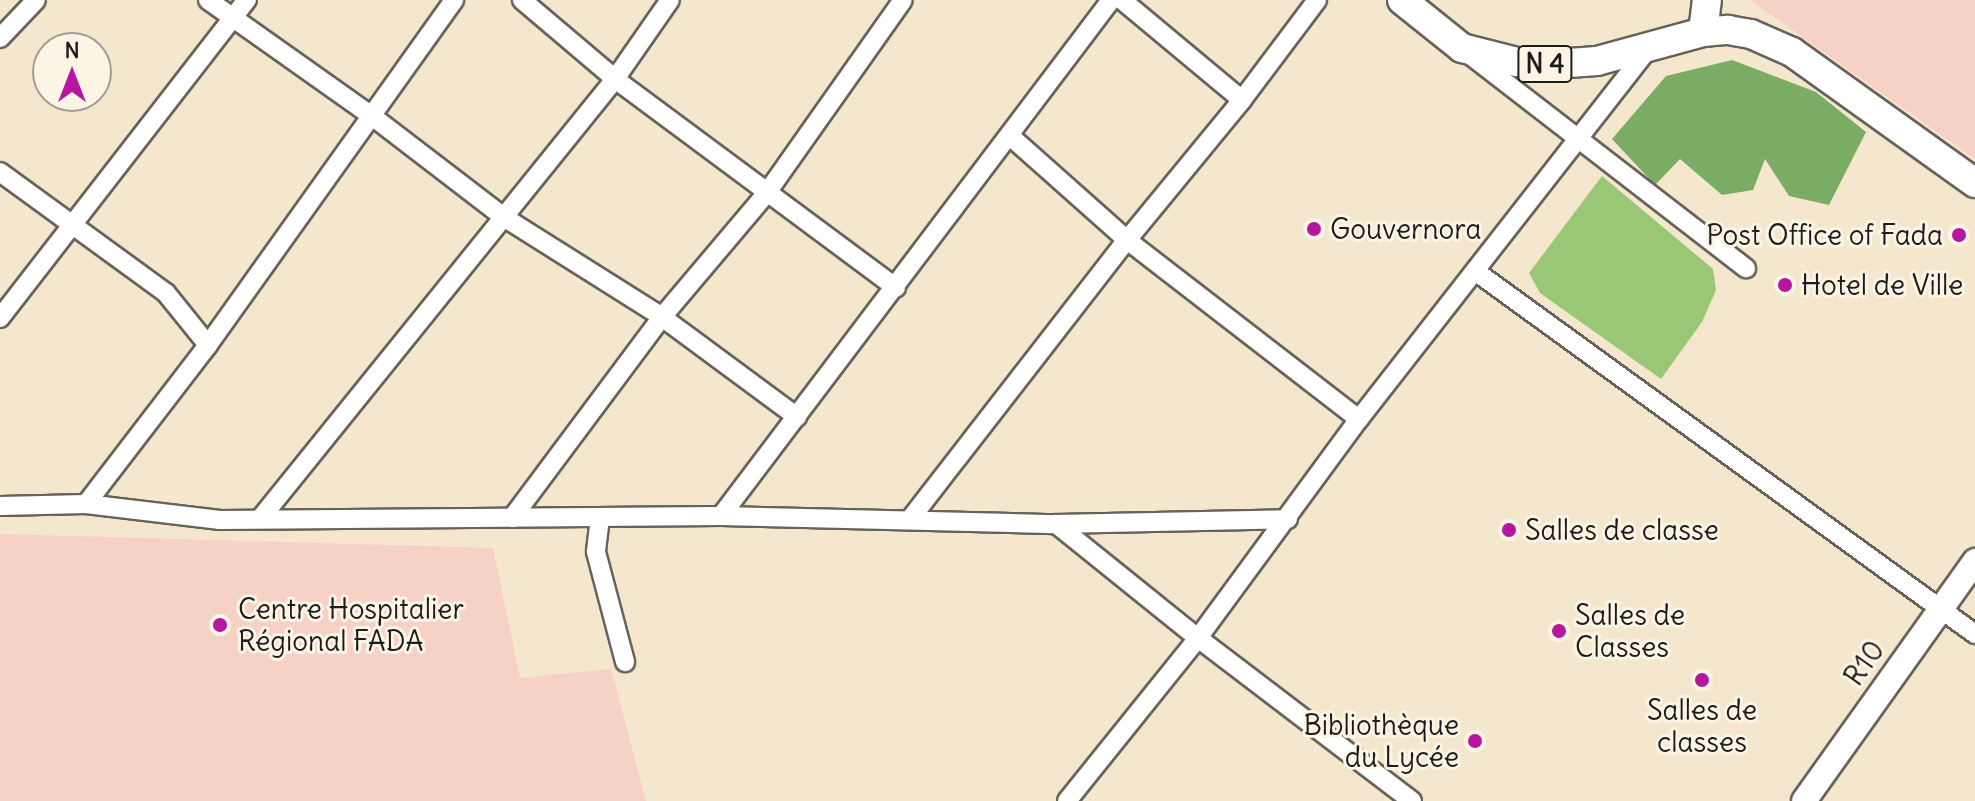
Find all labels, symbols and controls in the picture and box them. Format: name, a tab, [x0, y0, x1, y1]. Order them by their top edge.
north arrow	[32, 32, 112, 112]
text: N	[64, 36, 80, 64]
road number: N 4	[1517, 42, 1573, 86]
place label: Gouvernora	[1330, 212, 1481, 246]
place label: Post Office of Fada	[1706, 218, 1943, 252]
marker: Gouvernora	[1305, 220, 1323, 238]
marker: Post Office of Fada	[1950, 226, 1968, 244]
place label: Hotel de Ville	[1801, 268, 1963, 302]
marker: Hotel de Ville	[1776, 276, 1794, 294]
place label: Salles de classe	[1525, 513, 1719, 547]
marker: Salles de classe	[1500, 521, 1518, 539]
place label: Centre Hospitalier Régional FADA	[238, 592, 464, 658]
place label: Salles de Classes	[1575, 598, 1685, 664]
marker: Centre Hospitalier Régional FADA	[209, 614, 231, 636]
marker: Salles de Classes	[1550, 622, 1568, 640]
street label: R10	[1837, 634, 1891, 692]
marker: Salles de classes	[1693, 671, 1711, 689]
place label: Salles de classes	[1647, 693, 1757, 759]
place label: Bibliothèque du Lycée	[1303, 708, 1459, 774]
marker: Bibliothèque du Lycée	[1466, 732, 1484, 750]

